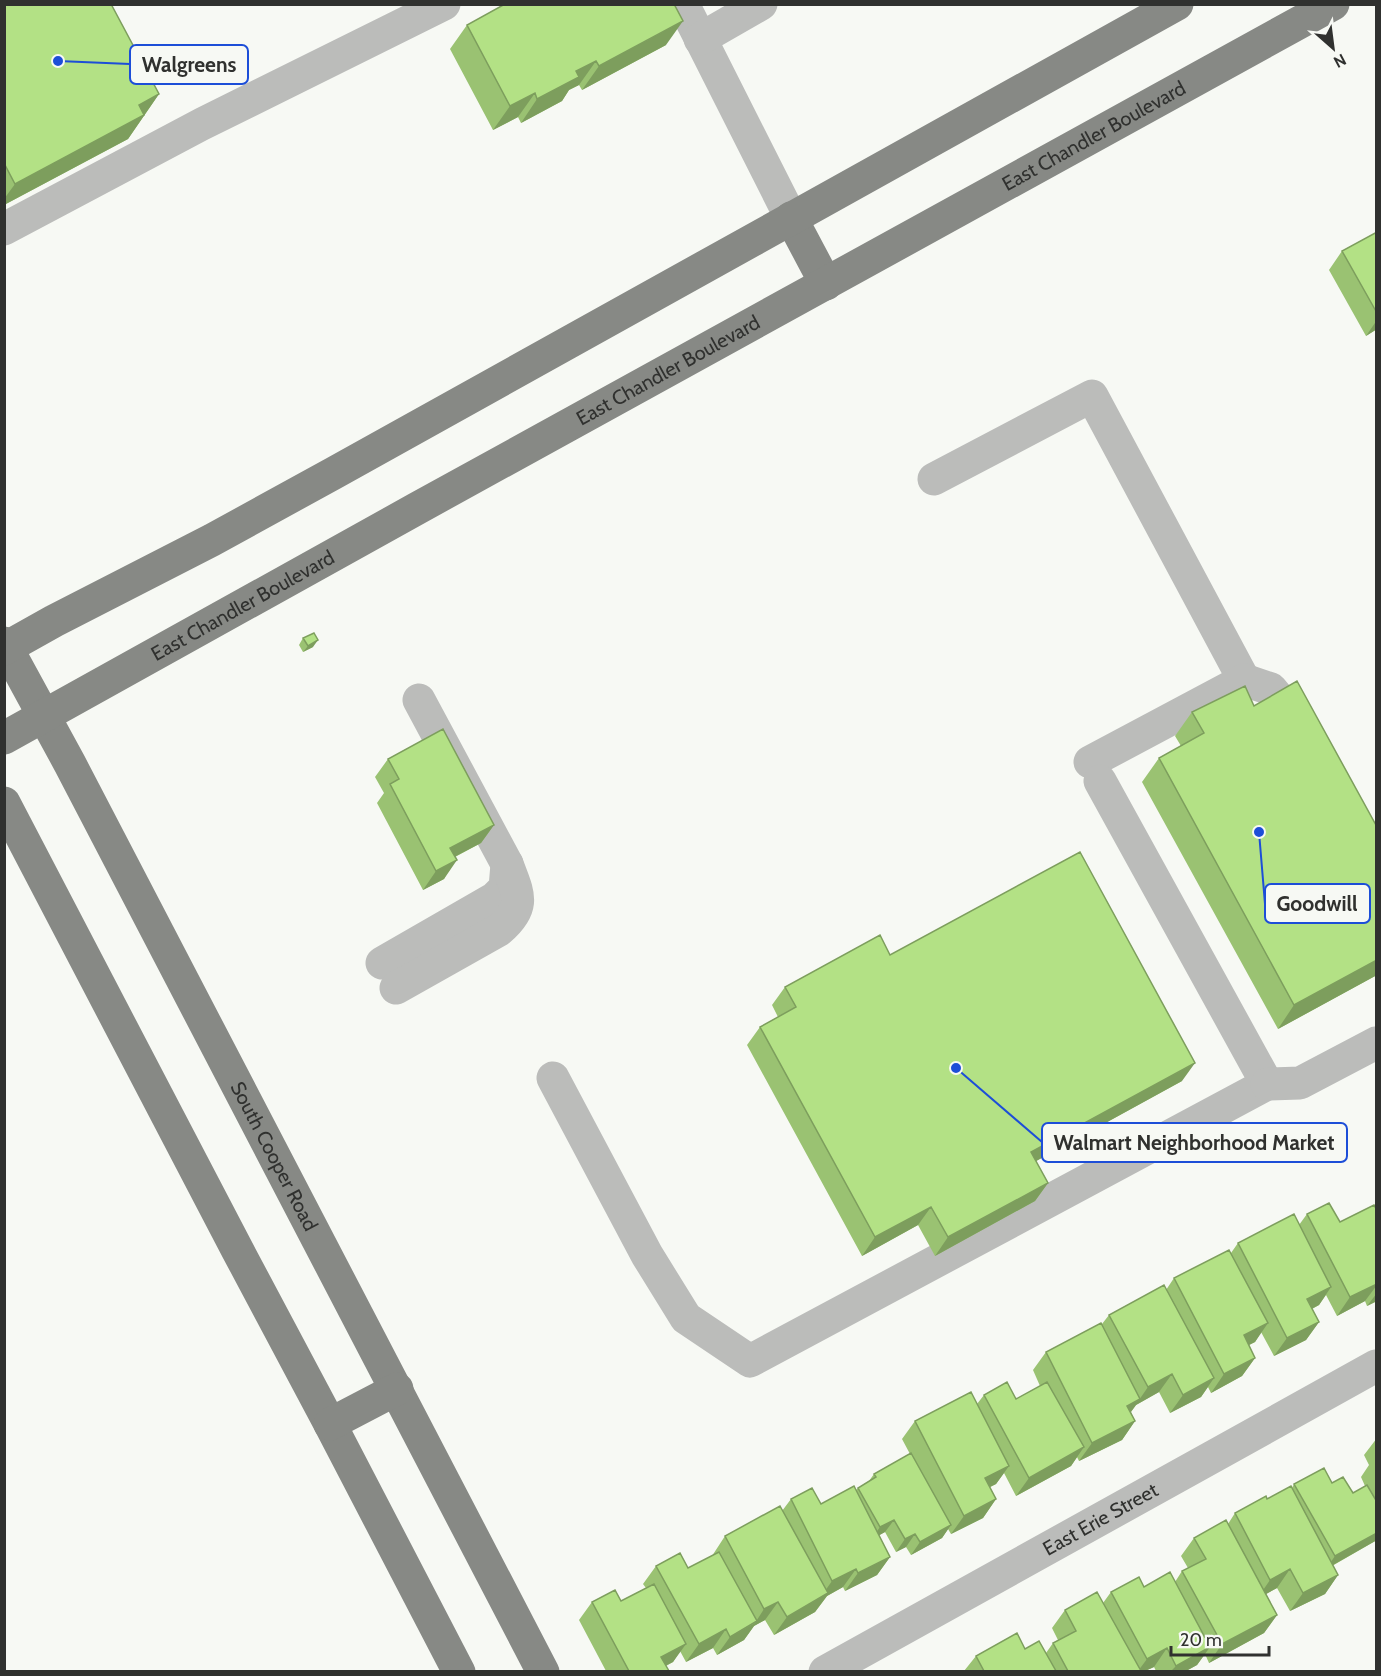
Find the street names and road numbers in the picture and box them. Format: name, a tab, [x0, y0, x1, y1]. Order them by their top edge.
street label: East Chandler Boulevard	[998, 76, 1190, 196]
street label: East Chandler Boulevard	[572, 310, 764, 430]
street label: East Chandler Boulevard	[147, 545, 338, 666]
street label: South Cooper Road	[226, 1077, 323, 1235]
street label: East Erie Street	[1039, 1477, 1162, 1561]

